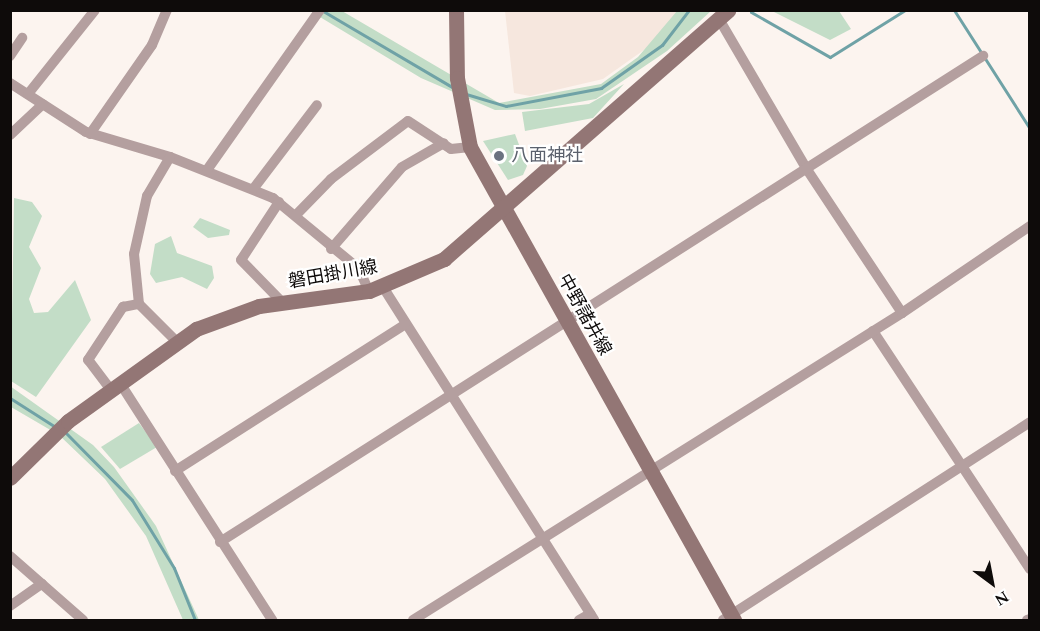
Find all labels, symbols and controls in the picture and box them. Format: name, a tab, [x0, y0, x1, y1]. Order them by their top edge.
place label: 八面神社	[511, 145, 583, 167]
marker: 八面神社	[492, 149, 506, 163]
street label: 磐田掛川線	[287, 257, 379, 293]
street label: 中野諸井線	[553, 270, 615, 360]
north arrow	[962, 553, 1022, 613]
text: N	[990, 585, 1013, 612]

